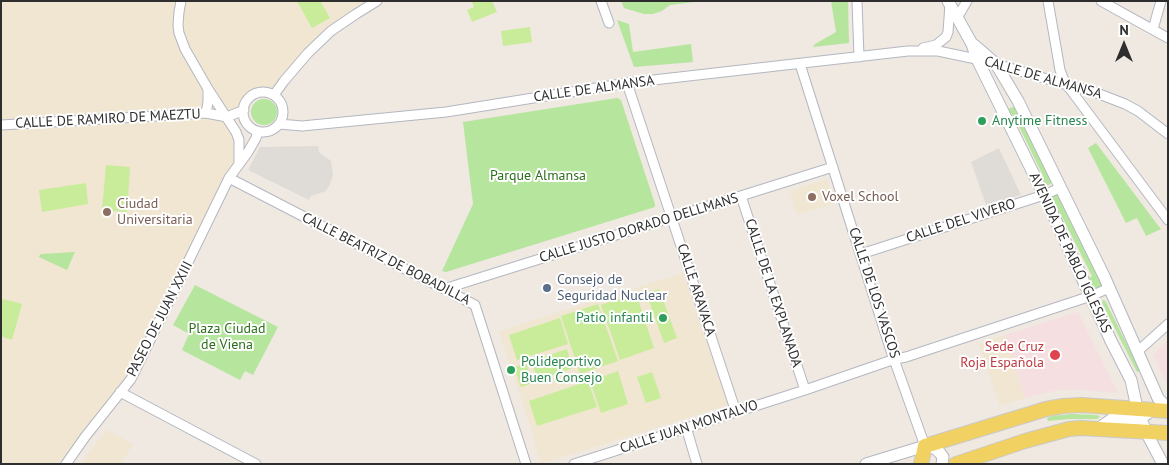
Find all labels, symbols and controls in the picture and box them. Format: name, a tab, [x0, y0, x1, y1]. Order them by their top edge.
north arrow	[1099, 20, 1149, 70]
text: N	[1119, 21, 1129, 39]
street label: CALLE DE ALMANSA	[982, 53, 1104, 103]
street label: CALLE DE ALMANSA	[533, 72, 655, 106]
street label: CALLE DE RAMIRO DE MAEZTU	[15, 106, 201, 132]
place label: Anytime Fitness	[992, 113, 1087, 129]
marker: Anytime Fitness	[976, 115, 988, 127]
park label: Parque Almansa	[490, 168, 586, 184]
street label: AVENIDA DE PABLO IGLESIAS	[1025, 170, 1115, 336]
place label: Voxel School	[822, 189, 899, 205]
street label: CALLE JUSTO DORADO DELLMANS	[537, 190, 741, 266]
marker: Voxel School	[806, 191, 818, 203]
street label: CALLE DEL VIVERO	[904, 195, 1018, 247]
place label: Ciudad Universitaria	[117, 196, 193, 228]
marker: Ciudad Universitaria	[101, 206, 113, 218]
street label: CALLE BEATRIZ DE BOBADILLA	[299, 209, 473, 309]
street label: CALLE DE LA EXPLANADA	[741, 217, 805, 369]
street label: CALLE DE LOS VASCOS	[845, 225, 903, 361]
street label: CALLE ARAVACA	[673, 242, 719, 338]
street label: PASEO DE JUAN XXIII	[124, 258, 196, 380]
place label: Consejo de Seguridad Nuclear	[557, 272, 667, 304]
marker: Consejo de Seguridad Nuclear	[541, 282, 553, 294]
place label: Patio infantil	[576, 310, 653, 326]
marker: Patio infantil	[657, 312, 669, 324]
park label: Plaza Ciudad de Viena	[188, 321, 266, 354]
place label: Sede Cruz Roja Española	[960, 339, 1044, 372]
marker: Sede Cruz Roja Española	[1048, 348, 1062, 362]
place label: Polideportivo Buen Consejo	[521, 354, 602, 387]
marker: Polideportivo Buen Consejo	[505, 364, 517, 376]
street label: CALLE JUAN MONTALVO	[618, 397, 760, 457]

